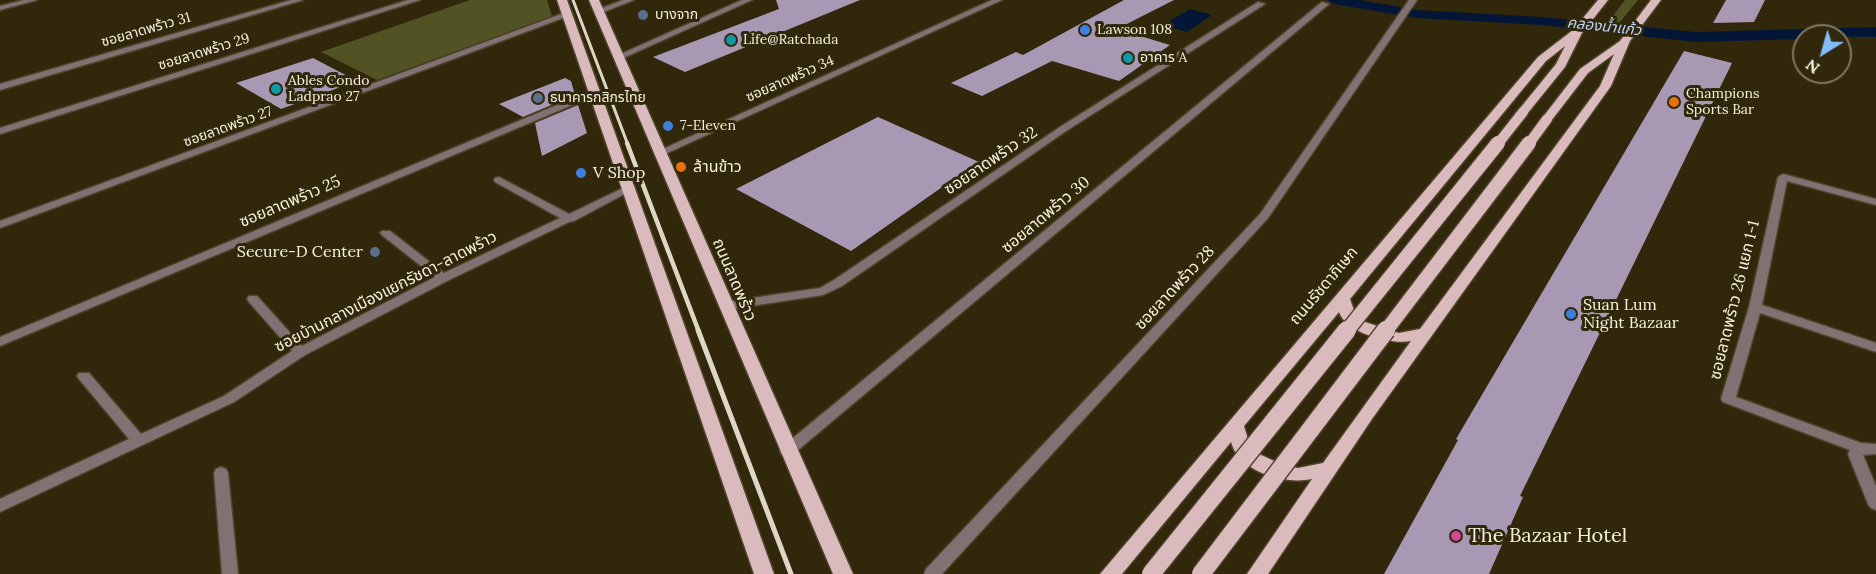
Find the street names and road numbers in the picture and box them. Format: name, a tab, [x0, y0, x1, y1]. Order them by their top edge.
street label: ซอยลาดพร้าว 31	[99, 9, 193, 51]
street label: ซอยลาดพร้าว 29	[156, 30, 252, 74]
street label: ซอยลาดพร้าว 34	[743, 52, 837, 106]
street label: ซอยลาดพร้าว 27	[181, 103, 275, 151]
street label: ซอยลาดพร้าว 32	[941, 123, 1041, 199]
street label: ซอยลาดพร้าว 25	[237, 172, 343, 232]
street label: ซอยลาดพร้าว 30	[998, 172, 1094, 258]
street label: ซอยลาดพร้าว 26 แยก 1-1	[1706, 218, 1764, 382]
street label: ซอยบ้านกลางเมืองแยกรัชดา-ลาดพร้าว	[272, 227, 500, 357]
street label: ถนนลาดพร้าว	[708, 236, 760, 324]
street label: ซอยลาดพร้าว 28	[1131, 242, 1219, 334]
street label: ถนนรัชดาภิเษก	[1286, 243, 1362, 329]

